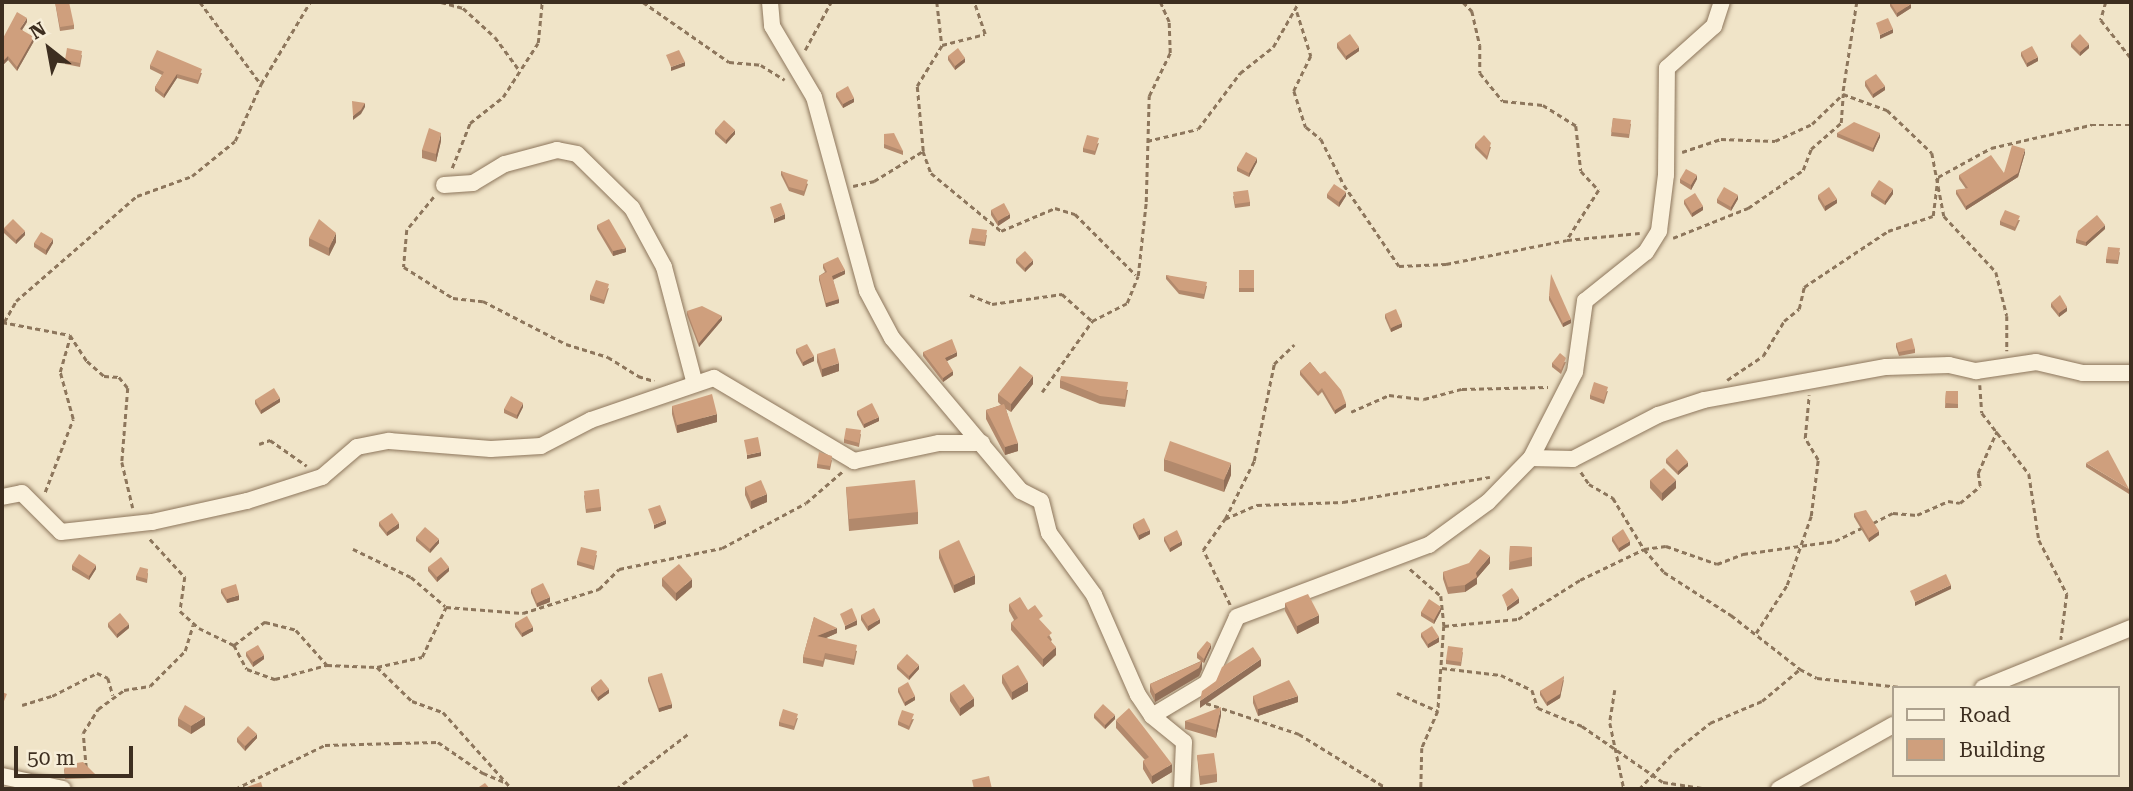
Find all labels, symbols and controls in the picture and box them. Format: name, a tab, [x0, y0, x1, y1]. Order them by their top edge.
north arrow	[14, 14, 84, 84]
text: N	[26, 17, 50, 44]
legend	[1892, 686, 2119, 777]
text: Road	[1959, 703, 2011, 727]
scale bar	[18, 732, 136, 776]
text: Building	[1959, 738, 2045, 762]
text: 50 m	[27, 746, 75, 770]

